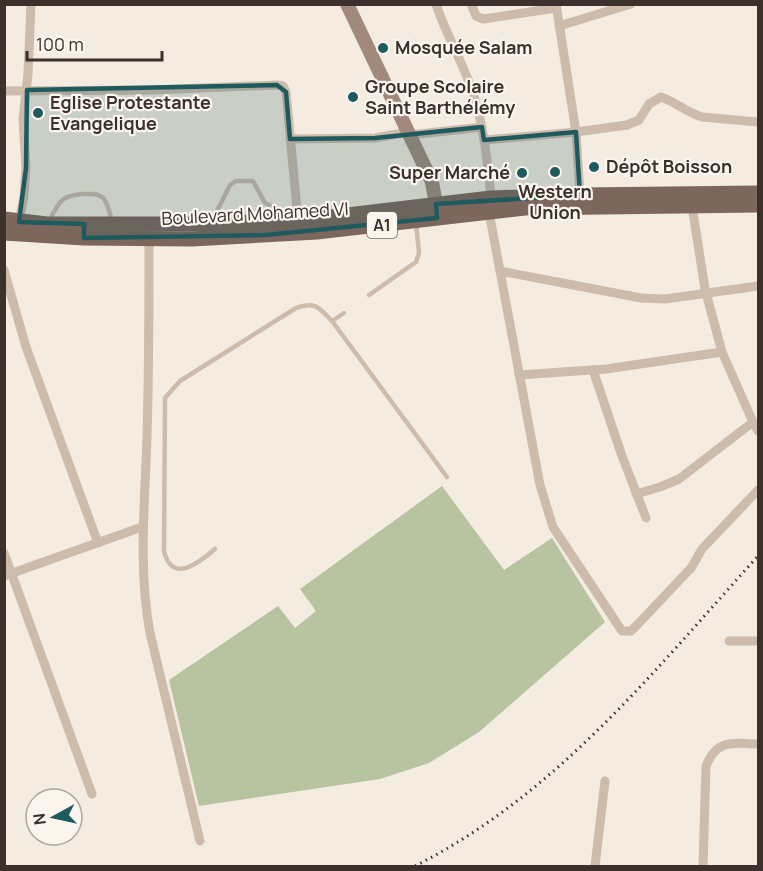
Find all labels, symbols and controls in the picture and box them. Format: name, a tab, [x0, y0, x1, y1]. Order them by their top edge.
scale bar	[27, 24, 162, 62]
text: 100 m	[36, 32, 84, 56]
place label: Mosquée Salam	[395, 35, 532, 59]
marker: Mosquée Salam	[376, 41, 390, 55]
place label: Groupe Scolaire Saint Barthélémy	[365, 74, 515, 119]
place label: Eglise Protestante Evangelique	[50, 90, 211, 135]
marker: Groupe Scolaire Saint Barthélémy	[346, 90, 360, 104]
marker: Eglise Protestante Evangelique	[31, 106, 45, 120]
place label: Dépôt Boisson	[606, 154, 732, 178]
place label: Super Marché	[389, 160, 510, 184]
marker: Dépôt Boisson	[587, 160, 601, 174]
marker: Western Union	[548, 165, 562, 179]
marker: Super Marché	[515, 166, 529, 180]
place label: Western Union	[518, 179, 592, 224]
street label: Boulevard Mohamed VI	[161, 196, 349, 230]
road number: A1	[367, 212, 397, 238]
north arrow	[24, 787, 84, 847]
text: N	[27, 812, 51, 826]

